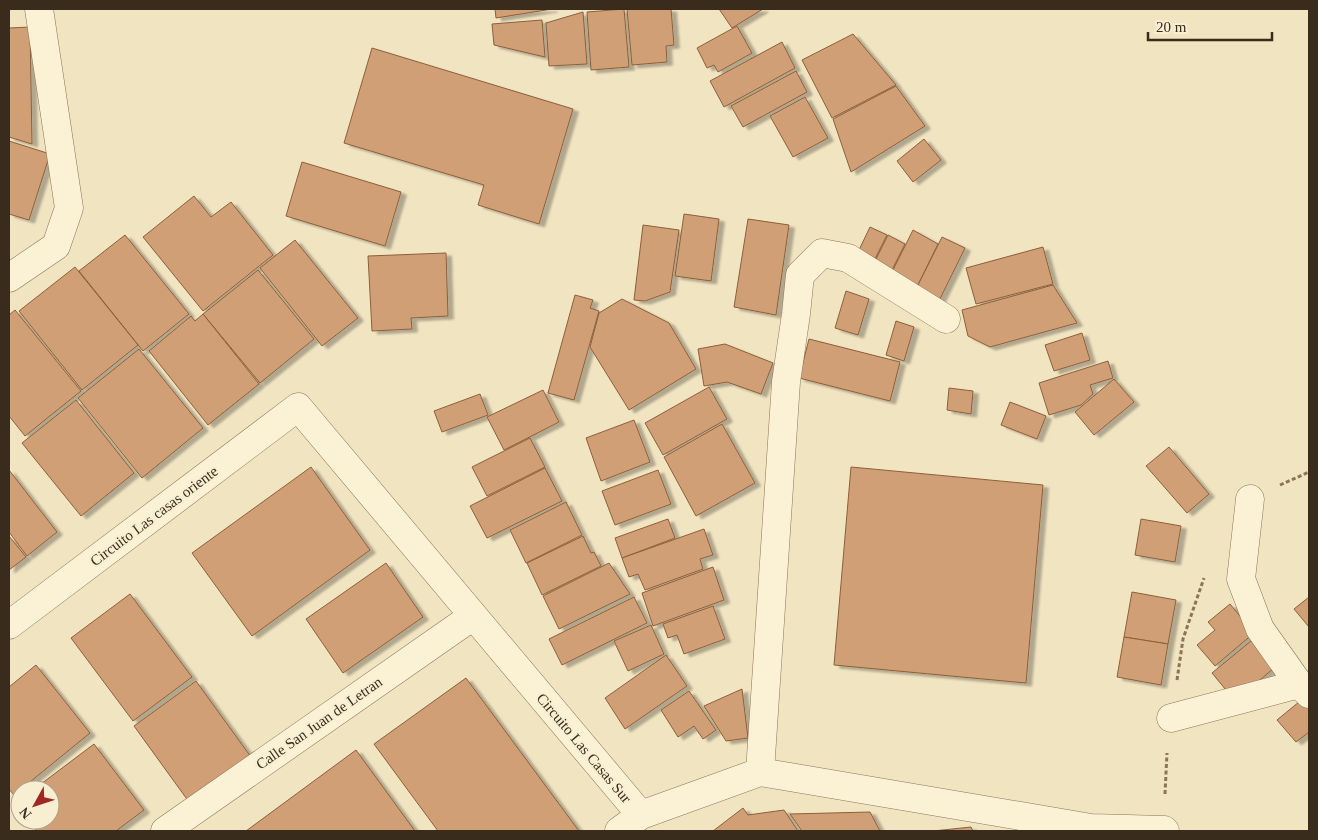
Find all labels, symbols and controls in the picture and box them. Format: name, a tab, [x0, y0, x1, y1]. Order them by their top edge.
scale bar	[1148, 10, 1272, 42]
text: 20 m	[1156, 19, 1187, 35]
street label: Circuito Las casas oriente	[87, 463, 221, 569]
street label: Calle San Juan de Letran	[253, 673, 385, 773]
street label: Circuito Las Casas Sur	[534, 690, 634, 806]
north arrow	[10, 780, 60, 830]
text: N	[16, 804, 34, 822]

